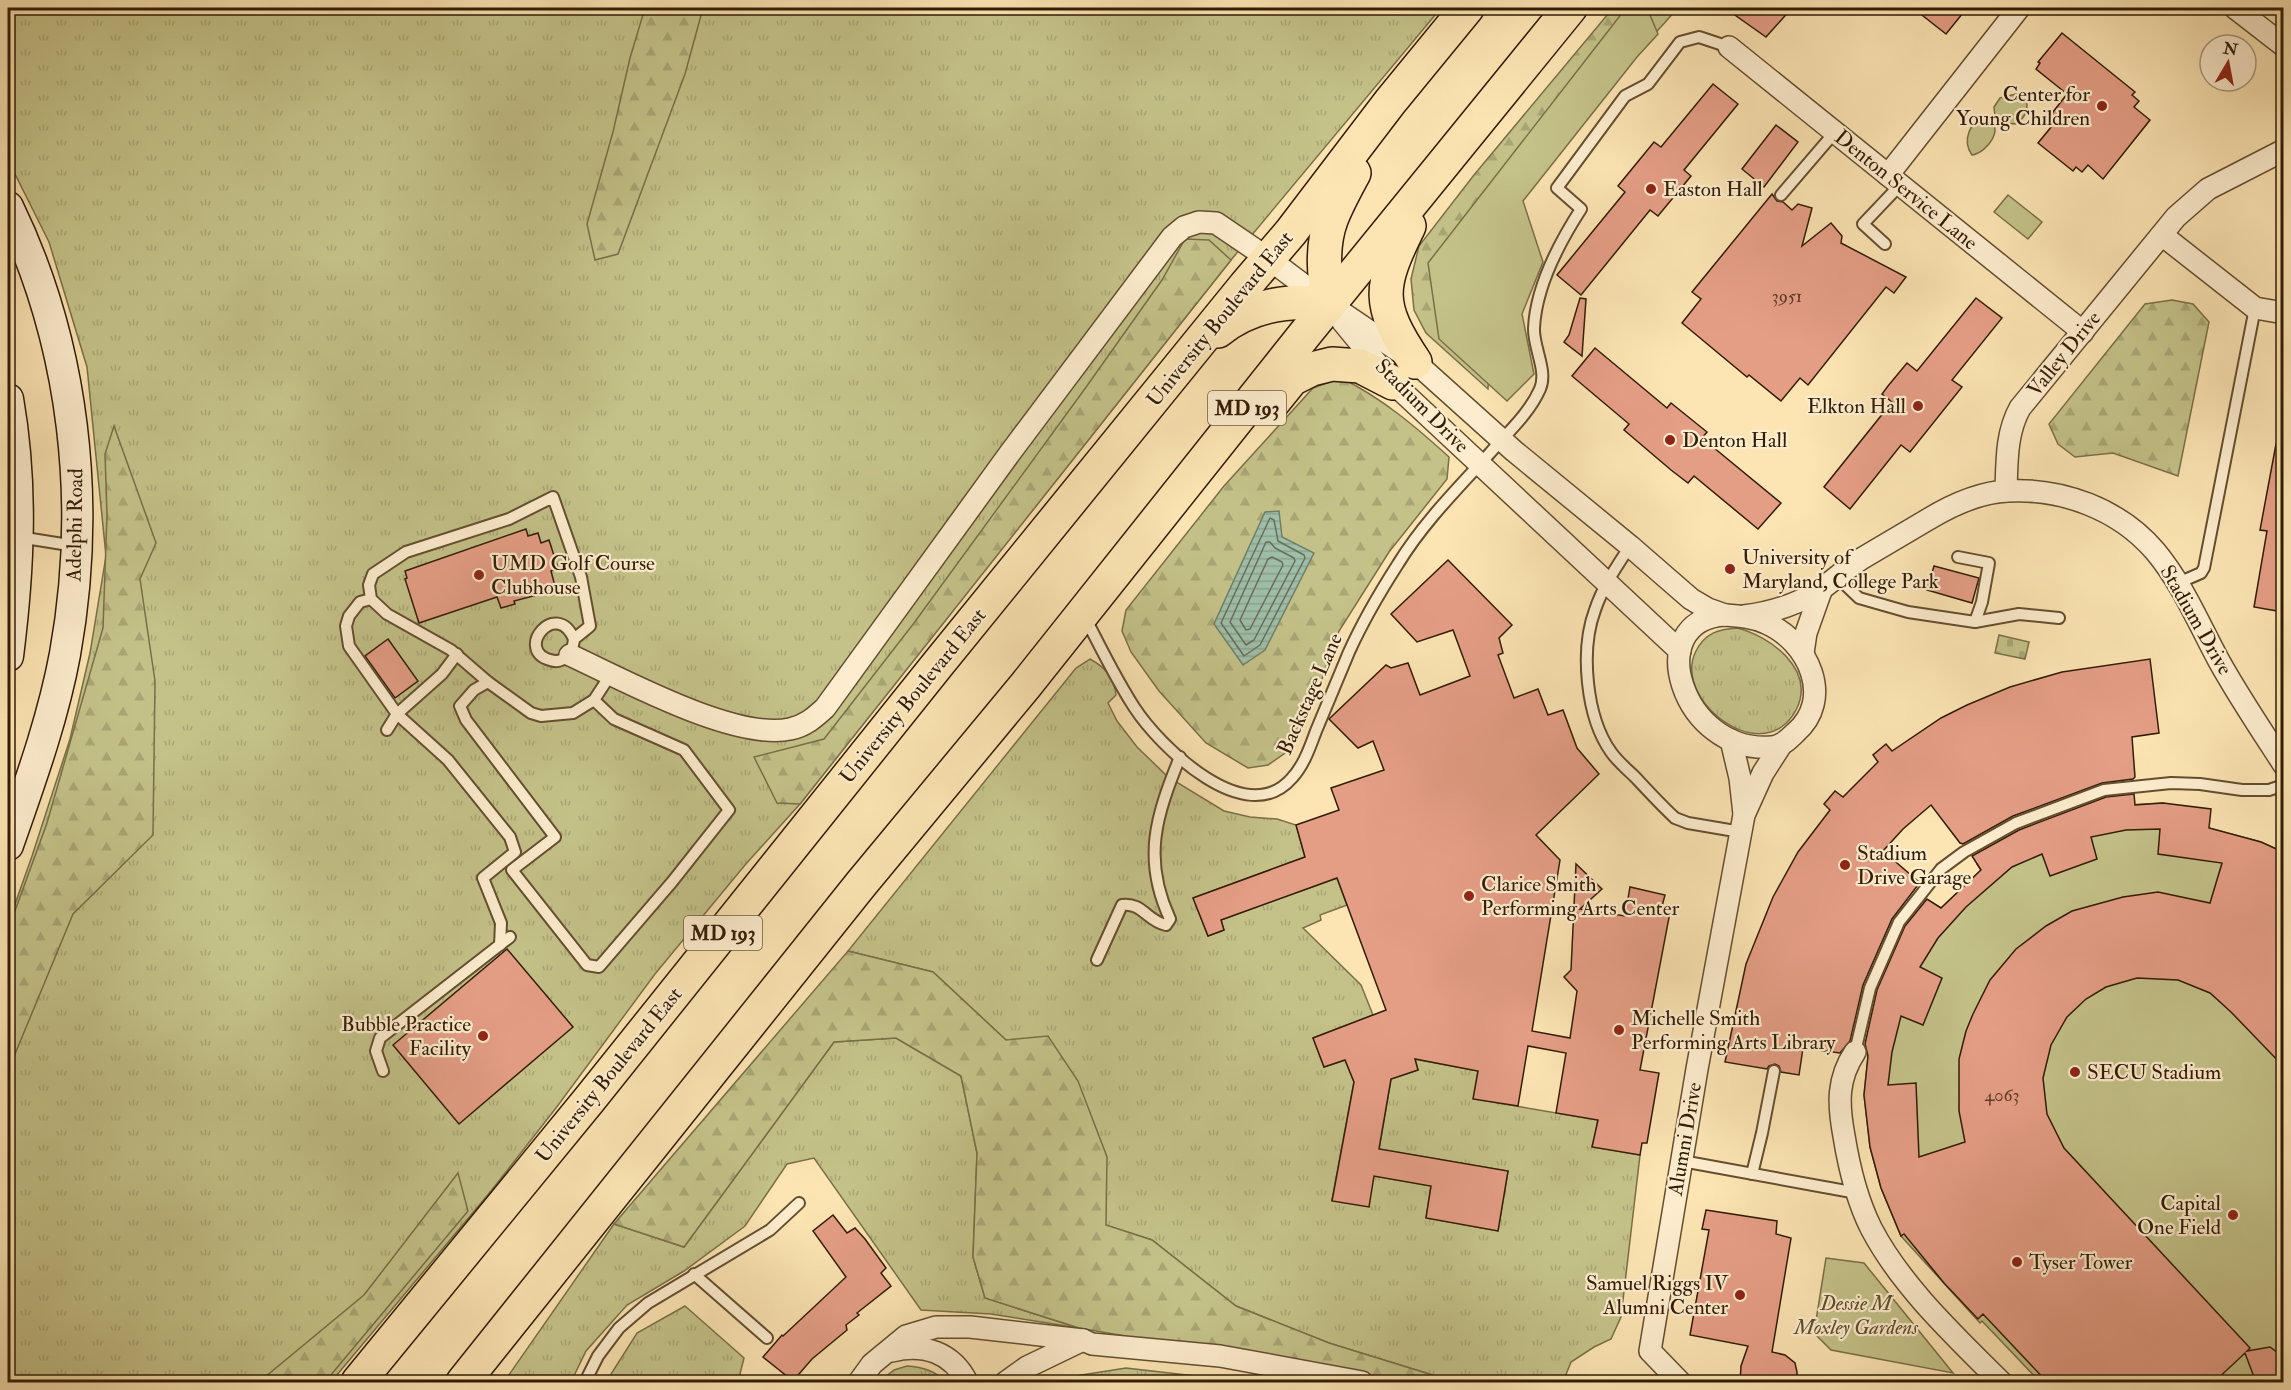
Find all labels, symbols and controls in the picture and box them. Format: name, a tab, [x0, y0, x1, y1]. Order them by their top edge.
north arrow	[2198, 33, 2258, 93]
text: N	[2221, 38, 2240, 60]
place label: Center for Young Children	[1956, 81, 2090, 132]
marker: Center for Young Children	[2095, 99, 2109, 113]
street label: Denton Service Lane	[1829, 124, 1983, 256]
place label: Easton Hall	[1663, 176, 1763, 203]
marker: Easton Hall	[1644, 182, 1658, 196]
street label: University Boulevard East	[1141, 225, 1299, 412]
house number: 3951	[1772, 285, 1802, 308]
street label: Valley Drive	[2021, 305, 2107, 402]
street label: Stadium Drive	[1369, 353, 1475, 459]
road number: MD 193	[1208, 391, 1286, 425]
place label: Elkton Hall	[1807, 393, 1907, 420]
marker: Elkton Hall	[1911, 399, 1925, 413]
place label: Denton Hall	[1682, 427, 1788, 454]
marker: Denton Hall	[1663, 433, 1677, 447]
street label: Adelphi Road	[60, 467, 89, 583]
place label: University of Maryland, College Park	[1742, 544, 1939, 595]
place label: UMD Golf Course Clubhouse	[491, 550, 655, 601]
street label: Stadium Drive	[2154, 560, 2238, 680]
marker: University of Maryland, College Park	[1723, 562, 1737, 576]
marker: UMD Golf Course Clubhouse	[472, 568, 486, 582]
street label: University Boulevard East	[834, 602, 992, 789]
street label: Backstage Lane	[1271, 629, 1349, 759]
place label: Stadium Drive Garage	[1857, 840, 1972, 891]
marker: Stadium Drive Garage	[1838, 858, 1852, 872]
place label: Clarice Smith Performing Arts Center	[1481, 871, 1679, 922]
marker: Clarice Smith Performing Arts Center	[1462, 889, 1476, 903]
road number: MD 193	[684, 916, 762, 950]
street label: University Boulevard East	[530, 981, 688, 1168]
place label: Michelle Smith Performing Arts Library	[1631, 1005, 1836, 1056]
place label: Bubble Practice Facility	[341, 1011, 472, 1062]
marker: Michelle Smith Performing Arts Library	[1612, 1023, 1626, 1037]
marker: Bubble Practice Facility	[476, 1029, 490, 1043]
place label: SECU Stadium	[2087, 1059, 2221, 1086]
marker: SECU Stadium	[2068, 1065, 2082, 1079]
street label: Alumni Drive	[1662, 1080, 1708, 1199]
house number: 4063	[1985, 1084, 2019, 1107]
place label: Capital One Field	[2137, 1190, 2222, 1241]
marker: Capital One Field	[2226, 1208, 2240, 1222]
place label: Tyser Tower	[2029, 1249, 2132, 1276]
marker: Tyser Tower	[2010, 1255, 2024, 1269]
place label: Samuel Riggs IV Alumni Center	[1586, 1270, 1729, 1321]
marker: Samuel Riggs IV Alumni Center	[1733, 1288, 1747, 1302]
park label: Dessie M Moxley Gardens	[1792, 1290, 1919, 1341]

